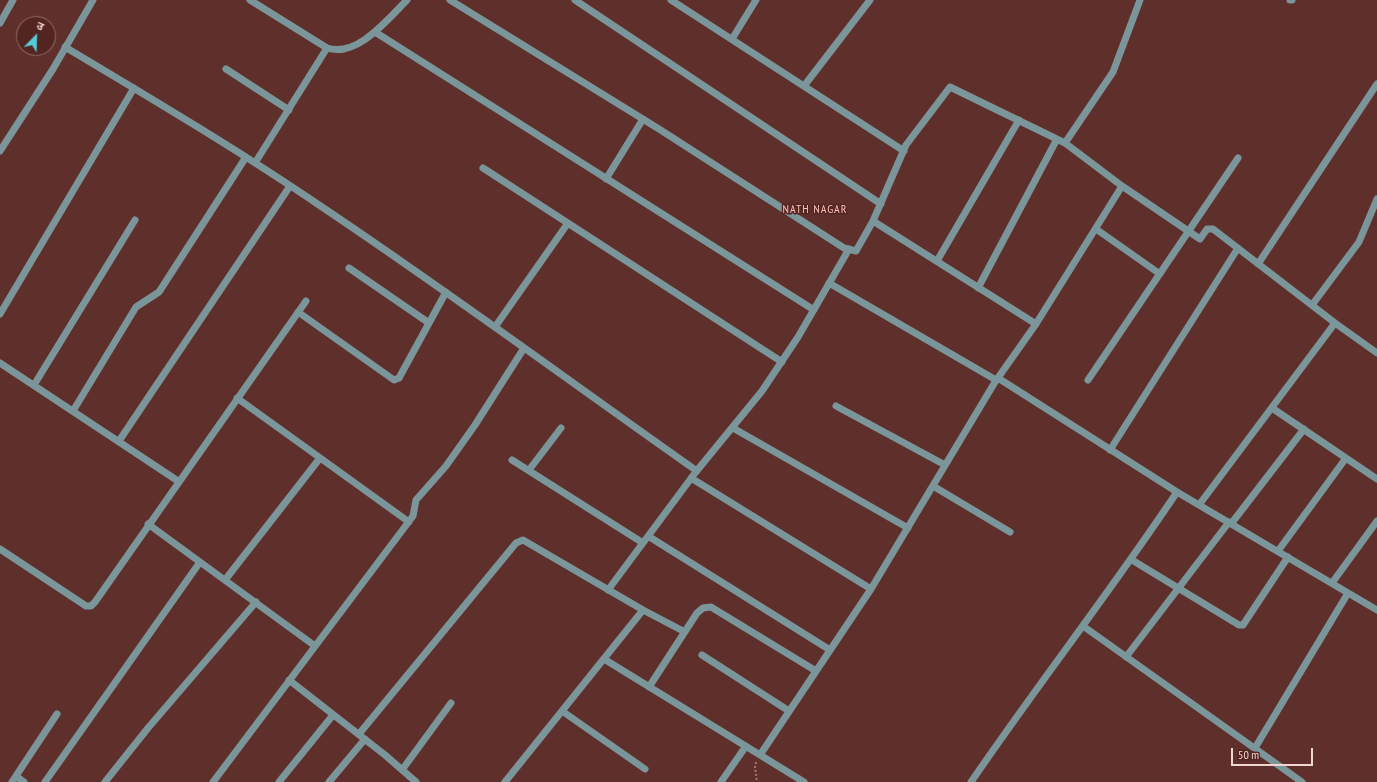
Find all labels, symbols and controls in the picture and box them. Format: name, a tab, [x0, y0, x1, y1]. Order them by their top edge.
north arrow	[16, 16, 56, 56]
text: उ	[35, 18, 46, 34]
district label: NATH NAGAR	[782, 203, 848, 217]
scale bar	[1233, 740, 1315, 766]
text: 50 m	[1238, 747, 1259, 762]

